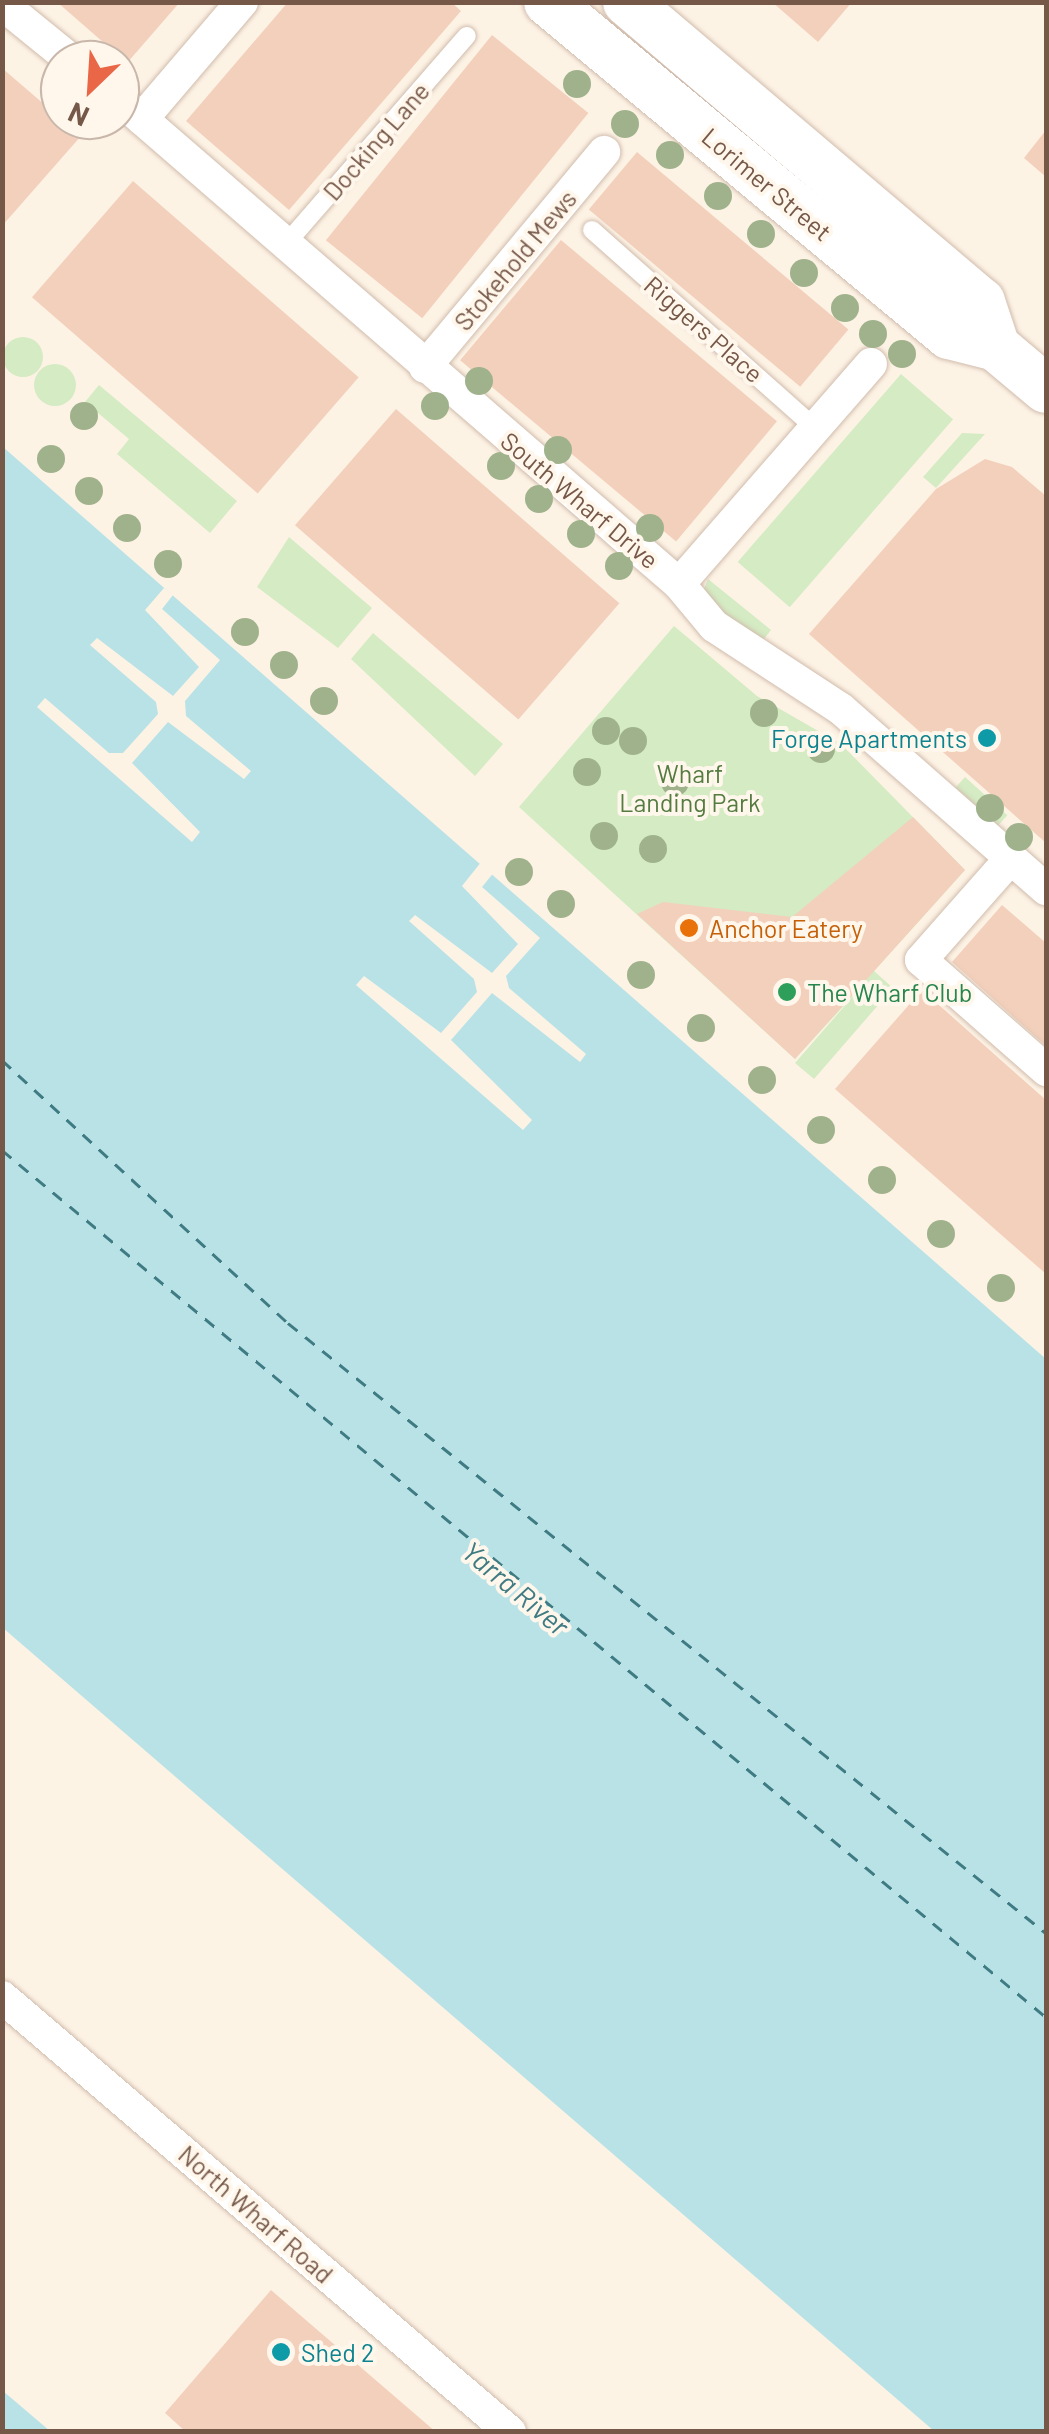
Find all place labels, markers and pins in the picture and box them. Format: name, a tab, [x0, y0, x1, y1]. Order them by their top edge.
place label: Forge Apartments	[771, 723, 967, 753]
marker: Forge Apartments	[976, 727, 998, 749]
place label: Anchor Eatery	[709, 913, 863, 943]
marker: Anchor Eatery	[678, 917, 700, 939]
place label: The Wharf Club	[807, 977, 972, 1007]
marker: The Wharf Club	[776, 981, 798, 1003]
place label: Shed 2	[301, 2337, 374, 2367]
marker: Shed 2	[270, 2341, 292, 2363]

